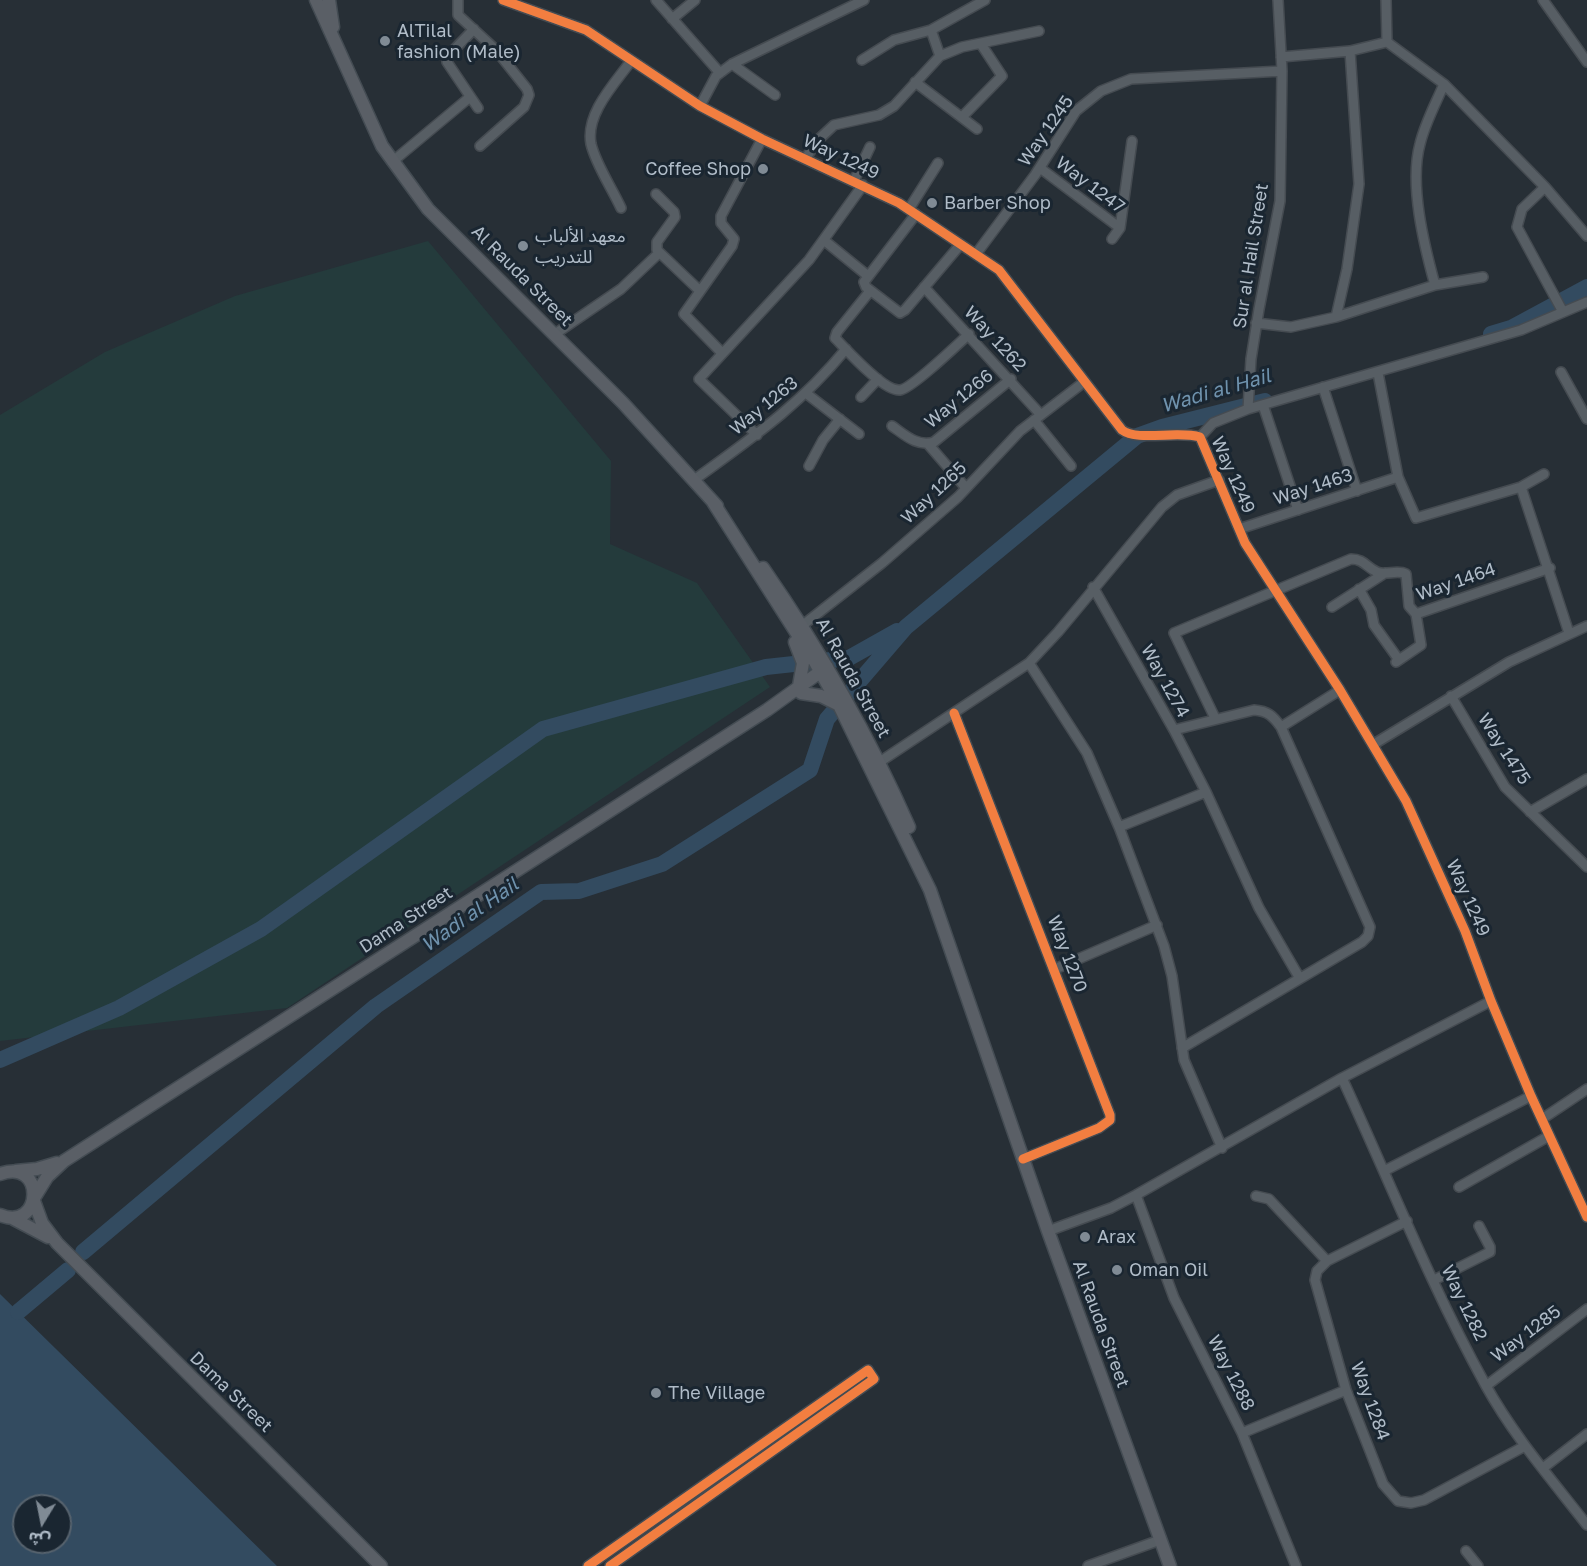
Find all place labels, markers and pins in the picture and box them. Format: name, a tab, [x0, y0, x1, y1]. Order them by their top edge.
place label: AlTilal fashion (Male)	[397, 20, 521, 63]
marker: AlTilal fashion (Male)	[378, 34, 392, 48]
place label: Coffee Shop	[645, 158, 751, 180]
marker: Coffee Shop	[756, 162, 770, 176]
place label: Barber Shop	[944, 192, 1051, 214]
marker: Barber Shop	[925, 196, 939, 210]
place label: معهد الألباب للتدريب	[535, 225, 626, 268]
marker: معهد الألباب للتدريب	[516, 239, 530, 253]
place label: Arax	[1097, 1226, 1136, 1248]
marker: Arax	[1078, 1230, 1092, 1244]
place label: Oman Oil	[1129, 1259, 1208, 1281]
marker: Oman Oil	[1110, 1263, 1124, 1277]
place label: The Village	[668, 1382, 765, 1404]
marker: The Village	[649, 1386, 663, 1400]

